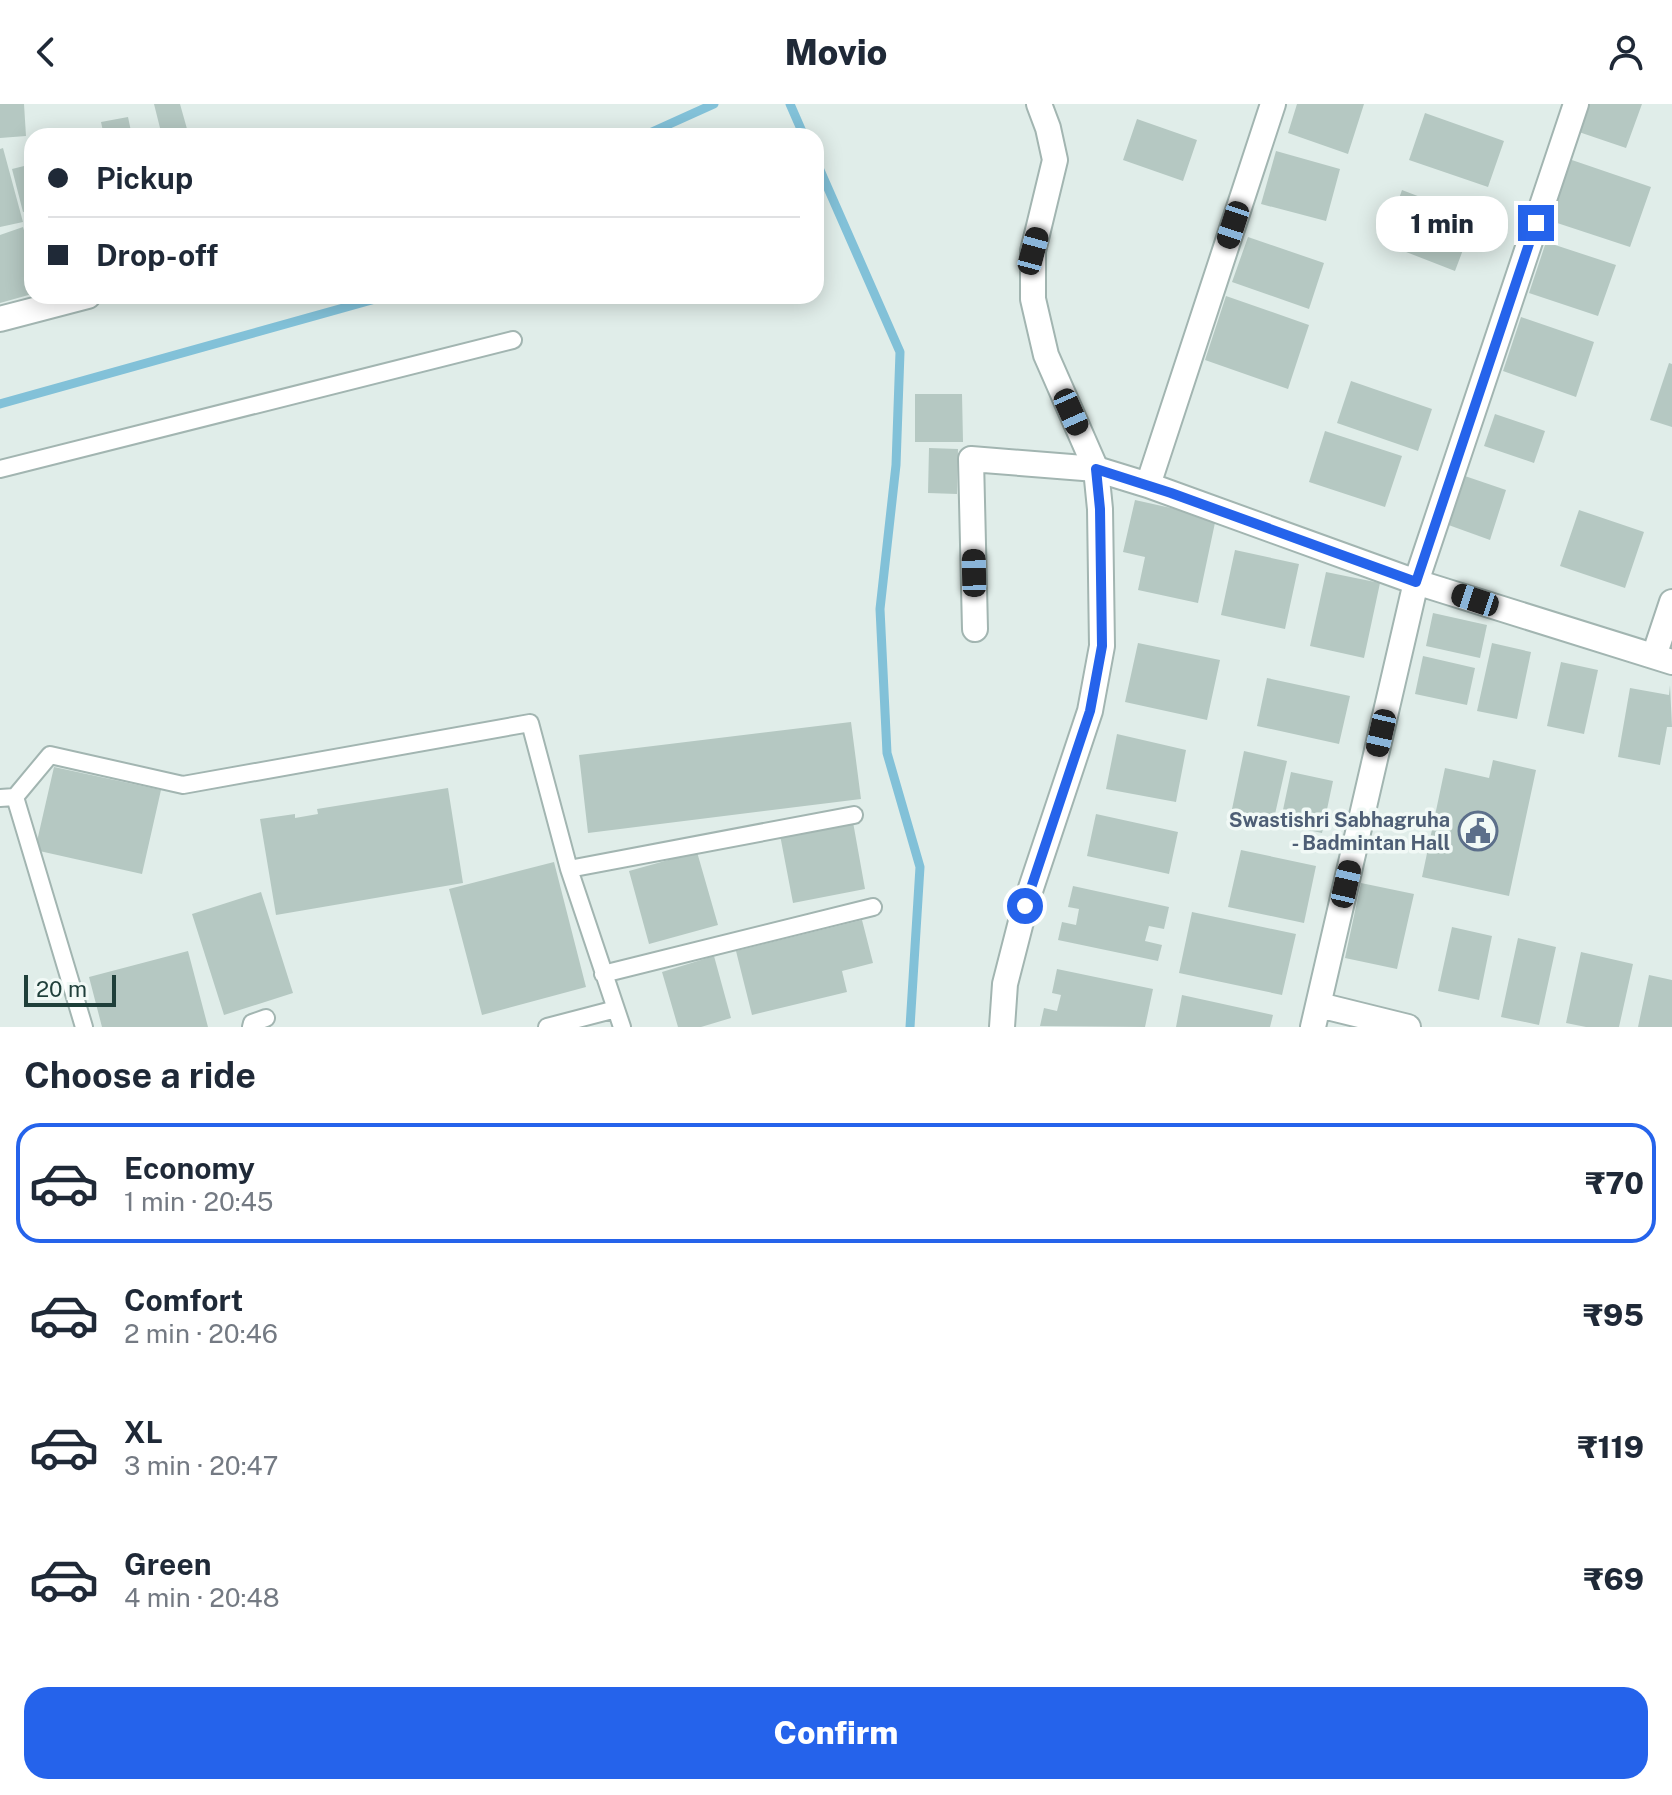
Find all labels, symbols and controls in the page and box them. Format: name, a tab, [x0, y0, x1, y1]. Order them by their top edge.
icon: back	[24, 30, 68, 74]
icon: person	[1604, 30, 1648, 74]
text: Movio	[784, 31, 888, 73]
text: Pickup	[96, 160, 193, 196]
callout: 1 min	[1376, 195, 1508, 251]
car	[1214, 198, 1252, 252]
route end	[1518, 205, 1554, 241]
text: 1 min	[1410, 208, 1474, 239]
car	[1015, 225, 1051, 277]
text: Drop-off	[96, 237, 218, 273]
car	[1050, 385, 1092, 439]
car	[962, 549, 986, 597]
car	[1448, 581, 1502, 619]
car	[1364, 707, 1398, 759]
place label: Swastishri Sabhagruha - Badmintan Hall	[1229, 808, 1450, 855]
public building icon: Swastishri Sabhagruha - Badmintan Hall	[1457, 810, 1499, 852]
car	[1329, 858, 1363, 910]
route start	[1007, 888, 1043, 924]
scale bar	[24, 971, 116, 1007]
text: 20 m	[36, 976, 87, 1002]
text: Choose a ride	[24, 1054, 256, 1096]
icon: car	[28, 1147, 100, 1219]
text: Economy	[124, 1150, 255, 1186]
text: ₹70	[1585, 1165, 1644, 1201]
text: 1 min · 20:45	[124, 1186, 273, 1217]
icon: car	[28, 1279, 100, 1351]
text: Comfort	[124, 1282, 243, 1318]
text: ₹95	[1583, 1297, 1644, 1333]
text: 2 min · 20:46	[124, 1318, 278, 1349]
icon: car	[28, 1411, 100, 1483]
text: XL	[124, 1414, 163, 1450]
text: ₹119	[1577, 1429, 1644, 1465]
text: 3 min · 20:47	[124, 1450, 278, 1481]
icon: car	[28, 1543, 100, 1615]
text: Green	[124, 1546, 211, 1582]
text: ₹69	[1583, 1561, 1644, 1597]
text: 4 min · 20:48	[124, 1582, 279, 1613]
button: Confirm	[24, 1687, 1648, 1779]

